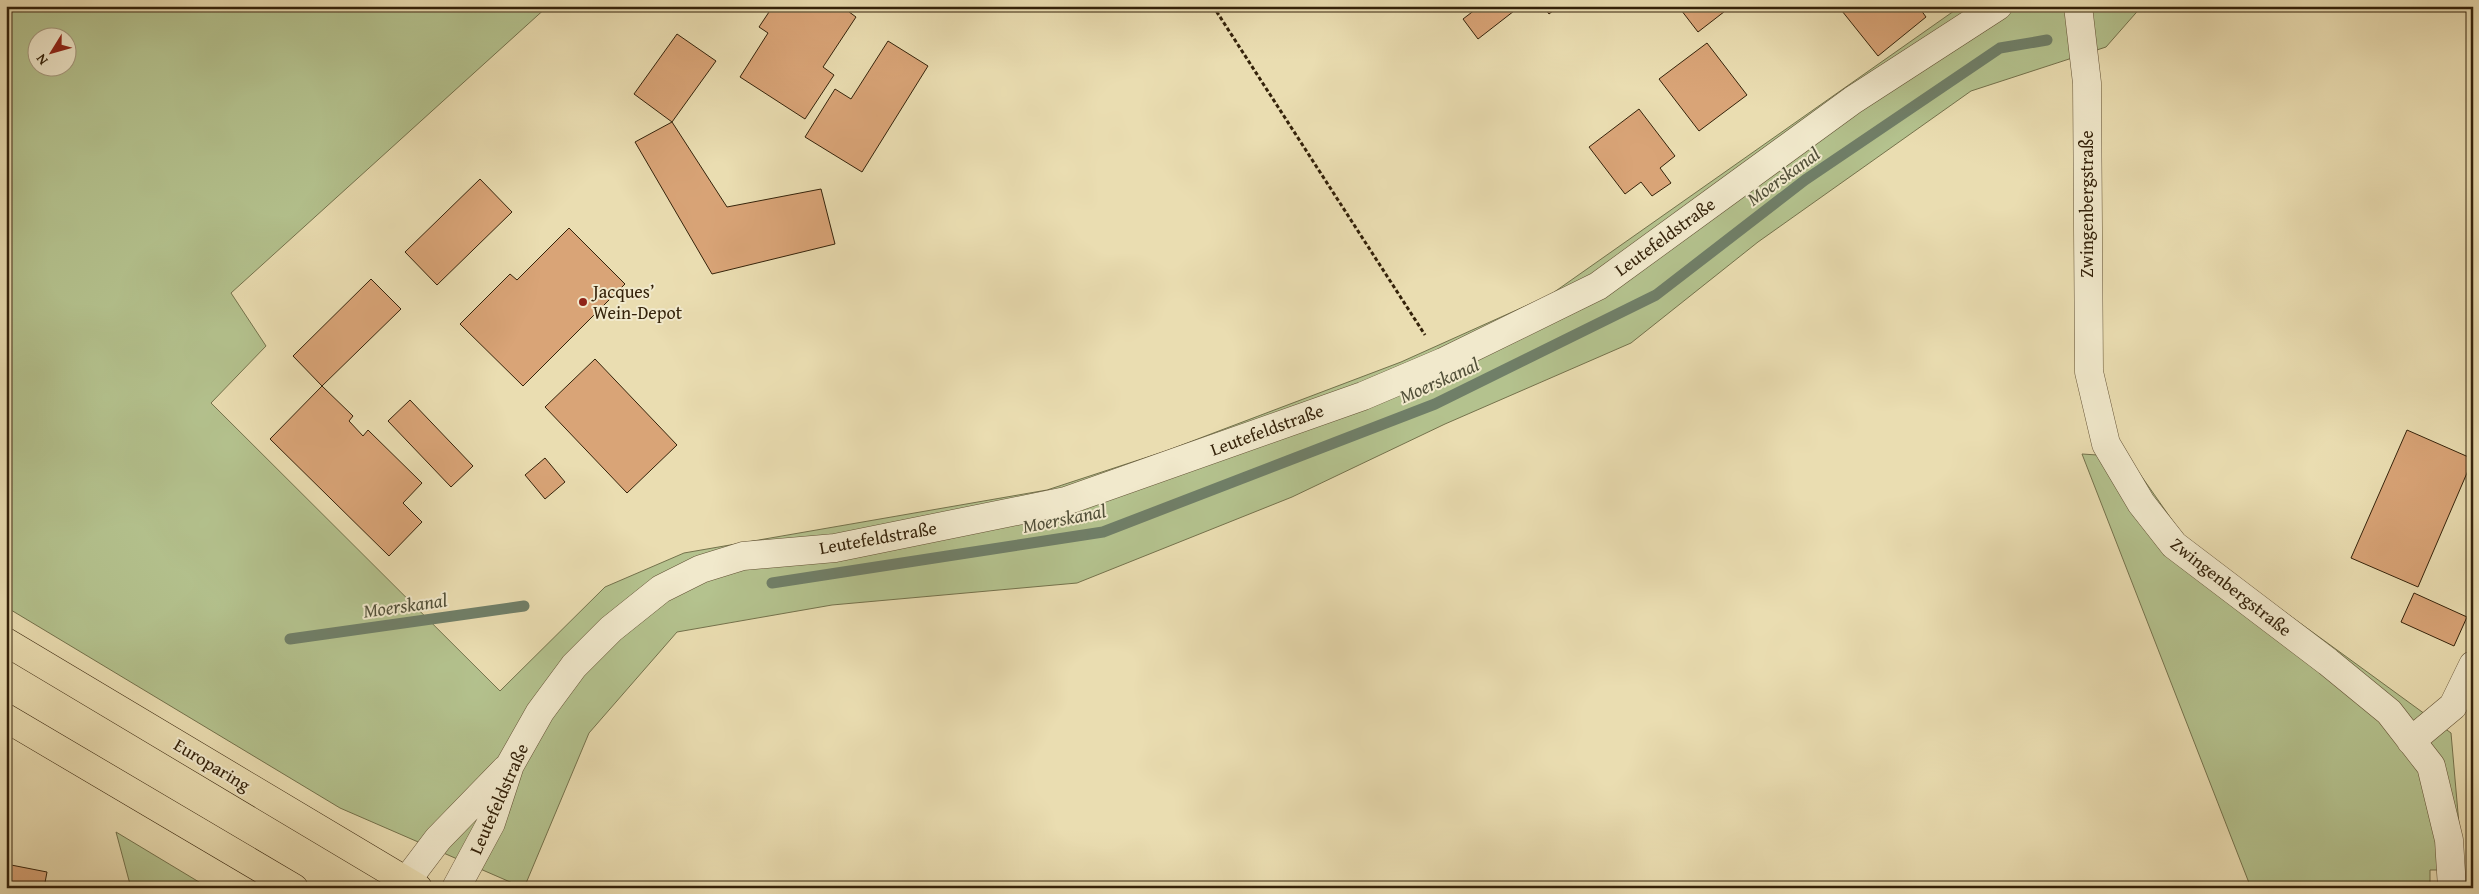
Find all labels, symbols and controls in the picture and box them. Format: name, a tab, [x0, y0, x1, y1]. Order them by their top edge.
north arrow	[28, 28, 78, 78]
text: N	[30, 50, 52, 70]
street label: Zwingenbergstraße	[2073, 130, 2100, 278]
water label: Moerskanal	[1741, 140, 1826, 212]
street label: Leutefeldstraße	[1609, 191, 1721, 282]
place label: Jacques’ Wein-Depot	[591, 278, 683, 326]
marker: Jacques’ Wein-Depot	[577, 296, 589, 308]
water label: Moerskanal	[1395, 350, 1484, 410]
street label: Leutefeldstraße	[1206, 397, 1327, 463]
water label: Moerskanal	[1020, 496, 1108, 540]
street label: Leutefeldstraße	[817, 514, 939, 561]
street label: Zwingenbergstraße	[2165, 531, 2298, 643]
water label: Moerskanal	[361, 585, 449, 625]
street label: Europaring	[169, 731, 256, 798]
street label: Leutefeldstraße	[462, 739, 535, 859]

